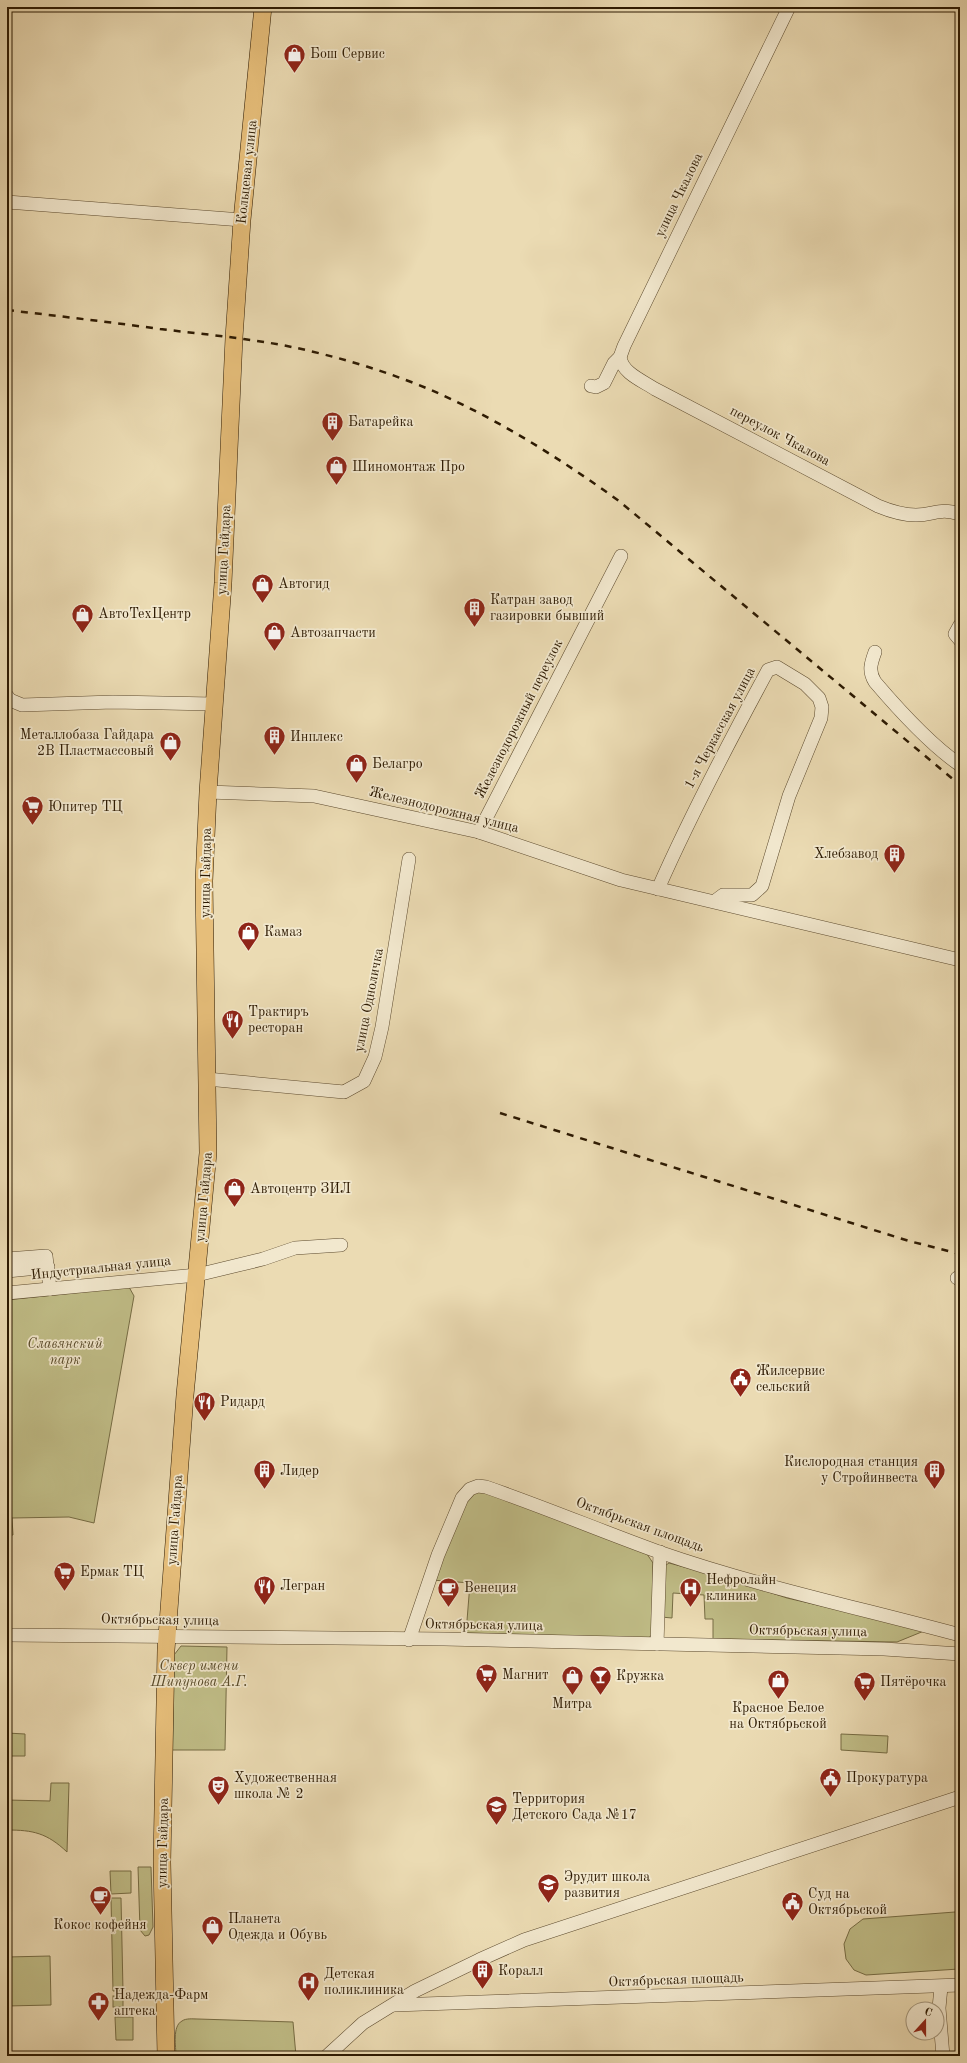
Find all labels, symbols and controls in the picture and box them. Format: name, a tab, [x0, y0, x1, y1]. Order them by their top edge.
shop icon: Бош Сервис	[282, 41, 308, 74]
place label: Бош Сервис	[310, 47, 385, 61]
street label: Кольцевая улица	[235, 119, 259, 225]
street label: улица Чкалова	[653, 151, 705, 239]
street label: переулок Чкалова	[728, 404, 832, 468]
building icon: Батарейка	[319, 409, 345, 442]
place label: Батарейка	[348, 415, 414, 429]
shop icon: Шиномонтаж Про	[324, 454, 350, 487]
place label: Шиномонтаж Про	[352, 460, 465, 474]
street label: улица Гайдара	[215, 504, 233, 596]
shop icon: Автогид	[249, 571, 275, 604]
place label: Автогид	[278, 577, 330, 591]
place label: Катран завод газировки бывший	[490, 593, 604, 623]
building icon: Катран завод газировки бывший	[462, 595, 488, 628]
shop icon: АвтоТехЦентр	[70, 601, 96, 634]
place label: АвтоТехЦентр	[98, 607, 191, 621]
shop icon: Автозапчасти	[261, 620, 287, 653]
place label: Автозапчасти	[290, 626, 376, 640]
street label: Железнодорожный переулок	[473, 637, 565, 801]
street label: 1-я Черкасская улица	[682, 665, 758, 791]
building icon: Инплекс	[261, 724, 287, 757]
place label: Металлобаза Гайдара 2В Пластмассовый	[20, 728, 154, 758]
shop icon: Металлобаза Гайдара 2В Пластмассовый	[157, 730, 183, 763]
place label: Инплекс	[290, 730, 343, 744]
shop icon: Белагро	[344, 751, 370, 784]
place label: Белагро	[372, 757, 423, 771]
street label: Железнодорожная улица	[368, 785, 520, 835]
supermarket icon: Юпитер ТЦ	[19, 794, 45, 827]
place label: Юпитер ТЦ	[48, 800, 123, 814]
street label: улица Гайдара	[198, 828, 214, 918]
building icon: Хлебзавод	[881, 841, 907, 874]
place label: Хлебзавод	[814, 847, 878, 861]
shop icon: Камаз	[236, 919, 262, 952]
place label: Камаз	[264, 925, 302, 939]
street label: улица Одноличка	[352, 947, 386, 1053]
place label: Трактиръ ресторан	[248, 1005, 309, 1035]
restaurant icon: Трактиръ ресторан	[220, 1007, 246, 1040]
street label: улица Гайдара	[193, 1151, 215, 1243]
shop icon: Автоцентр ЗИЛ	[222, 1176, 248, 1209]
place label: Автоцентр ЗИЛ	[250, 1182, 351, 1196]
street label: Индустриальная улица	[30, 1254, 172, 1282]
park label: Славянский парк	[27, 1337, 103, 1368]
place label: Жилсервис сельский	[756, 1364, 825, 1394]
public building icon: Жилсервис сельский	[727, 1366, 753, 1399]
restaurant icon: Ридард	[191, 1389, 217, 1422]
place label: Ридард	[220, 1395, 265, 1409]
place label: Кислородная станция у Стройинвеста	[784, 1455, 918, 1485]
building icon: Кислородная станция у Стройинвеста	[921, 1457, 947, 1490]
building icon: Лидер	[251, 1458, 277, 1491]
place label: Лидер	[280, 1464, 319, 1478]
street label: улица Гайдара	[165, 1474, 185, 1566]
street label: Октябрьская площадь	[574, 1495, 706, 1555]
supermarket icon: Ермак ТЦ	[52, 1559, 78, 1592]
place label: Ермак ТЦ	[80, 1565, 144, 1579]
restaurant icon: Легран	[251, 1573, 277, 1606]
place label: Нефролайн клиника	[706, 1573, 776, 1603]
cafe icon: Венеция	[435, 1575, 461, 1608]
hospital icon: Нефролайн клиника	[677, 1575, 703, 1608]
place label: Легран	[280, 1579, 326, 1593]
place label: Венеция	[464, 1581, 517, 1595]
street label: Октябрьская улица	[101, 1612, 219, 1628]
street label: Октябрьская улица	[425, 1617, 543, 1633]
street label: Октябрьская улица	[749, 1623, 867, 1639]
park label: Сквер имени Шипунова А.Г.	[150, 1659, 247, 1690]
supermarket icon: Магнит	[474, 1662, 500, 1695]
shop icon: Митра	[559, 1663, 585, 1696]
bar icon: Кружка	[587, 1663, 613, 1696]
shop icon: Красное Белое на Октябрьской	[765, 1667, 791, 1700]
place label: Магнит	[502, 1668, 549, 1682]
place label: Кружка	[616, 1669, 664, 1683]
supermarket icon: Пятёрочка	[851, 1669, 877, 1702]
place label: Пятёрочка	[880, 1675, 947, 1689]
place label: Митра	[552, 1697, 592, 1711]
place label: Красное Белое на Октябрьской	[729, 1701, 827, 1731]
public building icon: Прокуратура	[817, 1765, 843, 1798]
place label: Художественная школа № 2	[234, 1771, 337, 1801]
place label: Прокуратура	[846, 1771, 928, 1785]
theatre icon: Художественная школа № 2	[206, 1773, 232, 1806]
place label: Территория Детского Сада №17	[512, 1792, 637, 1822]
school or university icon: Территория Детского Сада №17	[483, 1794, 509, 1827]
street label: улица Гайдара	[155, 1798, 171, 1888]
place label: Эрудит школа развития	[564, 1870, 650, 1900]
school or university icon: Эрудит школа развития	[535, 1872, 561, 1905]
cafe icon: Кокос кофейня	[87, 1884, 113, 1917]
place label: Суд на Октябрьской	[808, 1887, 887, 1917]
public building icon: Суд на Октябрьской	[779, 1889, 805, 1922]
place label: Планета Одежда и Обувь	[228, 1912, 327, 1942]
shop icon: Планета Одежда и Обувь	[200, 1914, 226, 1947]
place label: Кокос кофейня	[53, 1918, 147, 1933]
building icon: Коралл	[469, 1958, 495, 1991]
place label: Коралл	[498, 1964, 543, 1978]
place label: Детская поликлиника	[324, 1967, 404, 1997]
hospital icon: Детская поликлиника	[295, 1969, 321, 2002]
street label: Октябрьская площадь	[608, 1971, 744, 1989]
place label: Надежда-Фарм аптека	[114, 1988, 208, 2018]
pharmacy icon: Надежда-Фарм аптека	[85, 1990, 111, 2023]
north arrow	[905, 2001, 945, 2041]
text: С	[923, 2007, 933, 2020]

